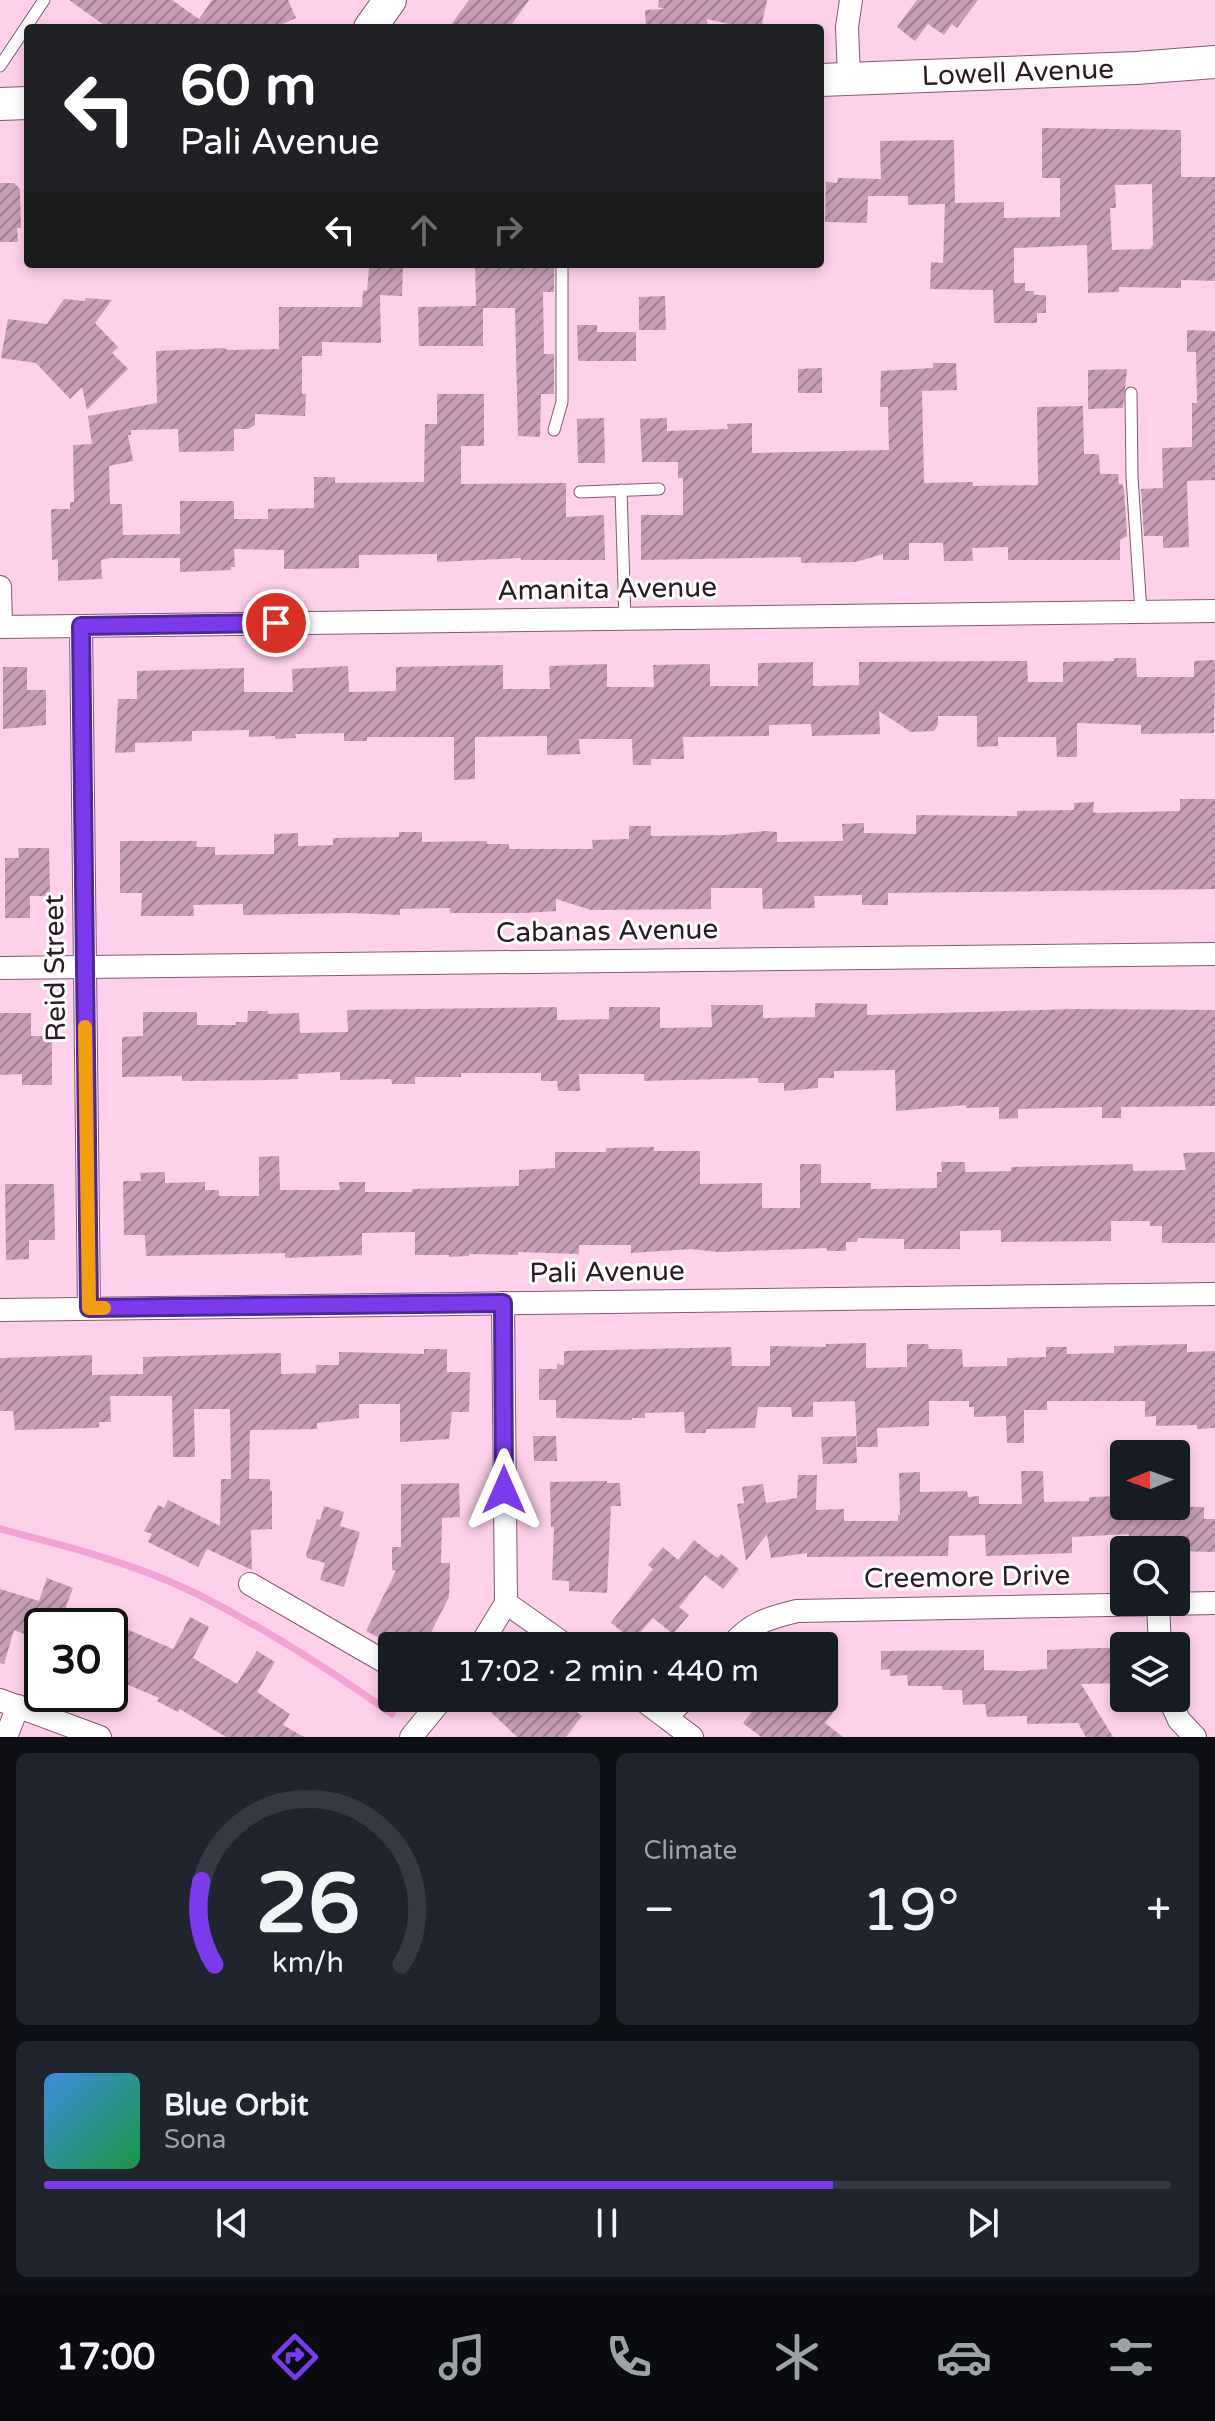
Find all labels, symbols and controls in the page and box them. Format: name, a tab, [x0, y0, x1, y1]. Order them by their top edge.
street label: Lowell Avenue	[921, 52, 1115, 93]
text: 60 m	[180, 53, 316, 120]
icon: left	[48, 56, 152, 160]
text: Pali Avenue	[180, 121, 380, 164]
icon: left	[318, 208, 362, 252]
icon: ahead	[402, 208, 446, 252]
icon: right	[486, 208, 530, 252]
street label: Amanita Avenue	[497, 570, 717, 608]
pin	[242, 589, 310, 657]
icon: arrive	[254, 601, 298, 645]
street label: Reid Street	[37, 894, 73, 1042]
street label: Cabanas Avenue	[496, 912, 718, 950]
street label: Pali Avenue	[529, 1254, 685, 1290]
north arrow	[1110, 1440, 1190, 1520]
map controls	[1110, 1440, 1190, 1712]
position arrow	[462, 1448, 546, 1532]
button: search	[1110, 1536, 1190, 1616]
street label: Creemore Drive	[864, 1558, 1070, 1596]
speed limit sign: 30	[24, 1608, 128, 1712]
button: layers	[1110, 1632, 1190, 1712]
text: 17:02 · 2 min · 440 m	[457, 1653, 759, 1690]
text: Climate	[644, 1835, 737, 1866]
text: 26	[256, 1855, 360, 1955]
text: 19°	[862, 1875, 960, 1947]
text: −	[644, 1884, 675, 1937]
text: +	[1146, 1884, 1171, 1937]
text: km/h	[272, 1946, 344, 1980]
text: Blue Orbit	[164, 2087, 309, 2124]
text: Sona	[164, 2124, 226, 2155]
icon: previous	[210, 2201, 254, 2245]
icon: pause	[585, 2201, 629, 2245]
icon: next	[961, 2201, 1005, 2245]
icon: directions	[267, 2329, 323, 2385]
icon: music	[434, 2329, 490, 2385]
icon: phone	[601, 2329, 657, 2385]
icon: climate	[769, 2329, 825, 2385]
icon: car	[936, 2329, 992, 2385]
icon: filters	[1103, 2329, 1159, 2385]
text: 17:00	[56, 2336, 155, 2379]

